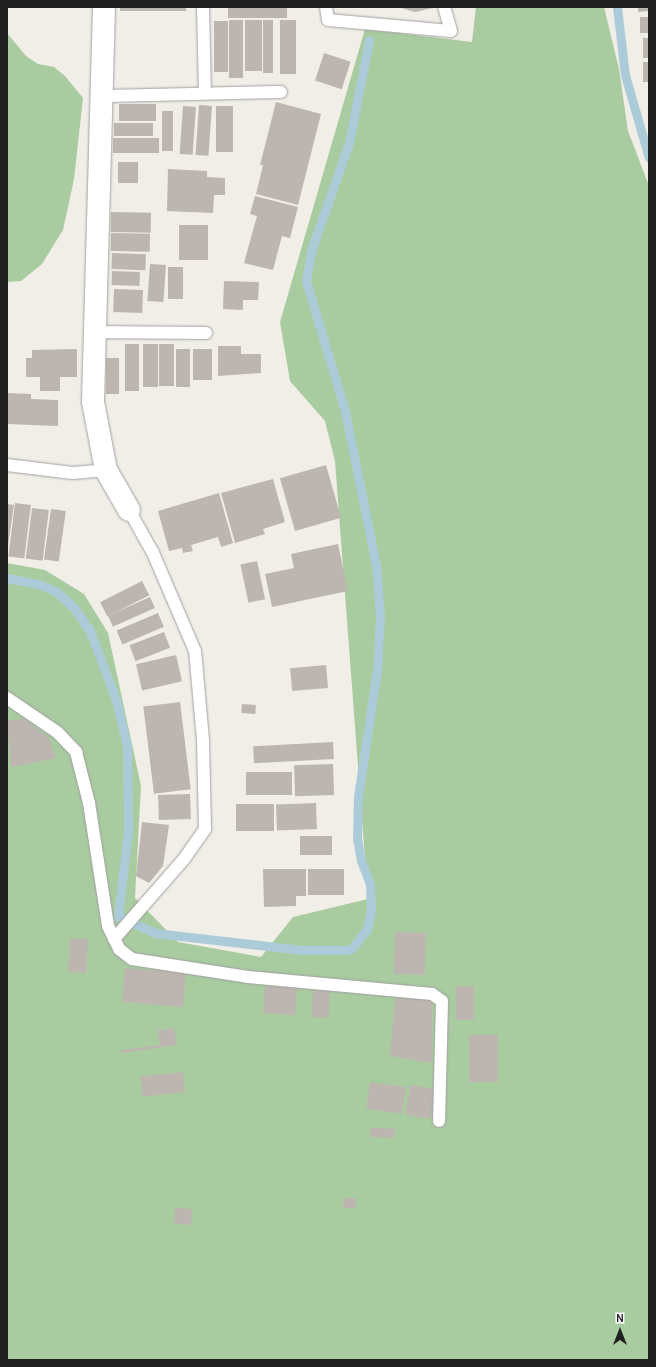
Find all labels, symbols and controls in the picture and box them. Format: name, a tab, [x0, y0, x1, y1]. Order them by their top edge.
north arrow	[600, 1311, 640, 1351]
text: N	[616, 1312, 624, 1325]

